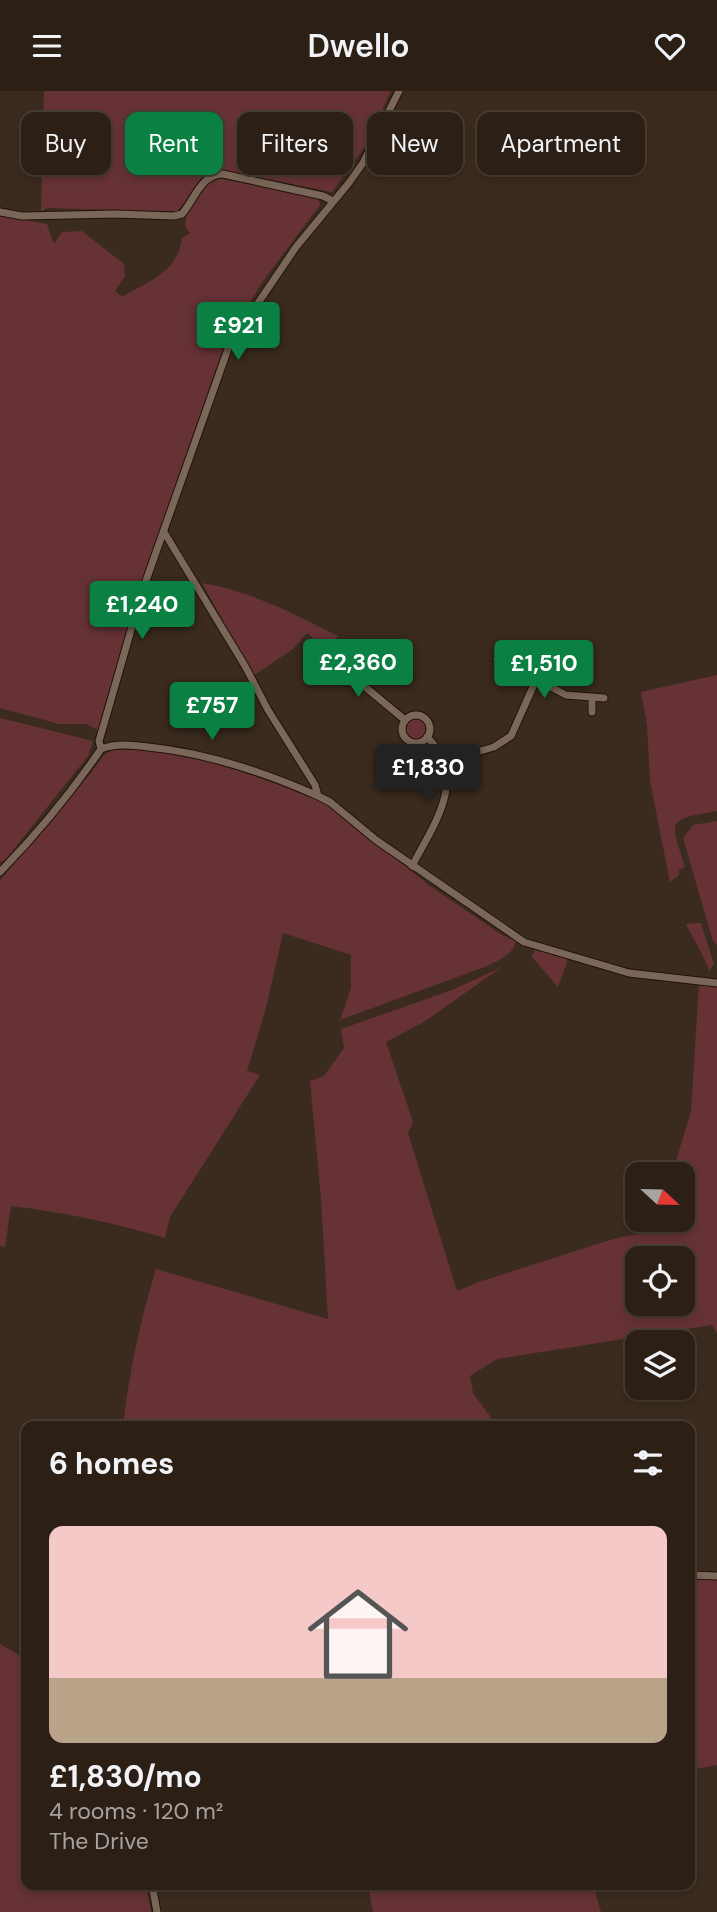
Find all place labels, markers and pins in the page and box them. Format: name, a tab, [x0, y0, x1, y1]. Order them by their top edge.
pin: £921	[197, 303, 279, 362]
pin: £1,240	[85, 581, 199, 641]
pin: £2,360	[301, 639, 415, 699]
pin: £1,510	[487, 641, 601, 700]
pin: £757	[171, 683, 253, 742]
pin: £1,830	[371, 745, 485, 804]

